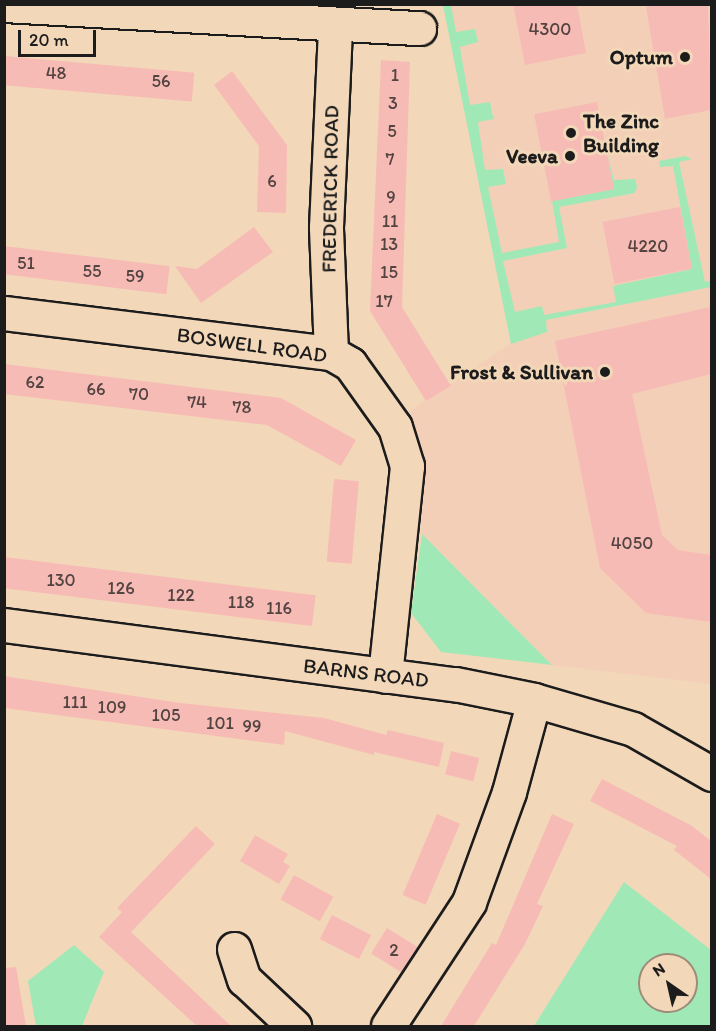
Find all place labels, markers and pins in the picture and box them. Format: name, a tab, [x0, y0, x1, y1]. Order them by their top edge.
place label: Optum	[610, 44, 673, 70]
marker: Optum	[678, 50, 692, 64]
place label: The Zinc Building	[583, 108, 660, 158]
marker: The Zinc Building	[564, 126, 578, 140]
place label: Veeva	[506, 143, 558, 169]
marker: Veeva	[563, 149, 577, 163]
place label: Frost & Sullivan	[450, 359, 593, 385]
marker: Frost & Sullivan	[598, 365, 612, 379]

